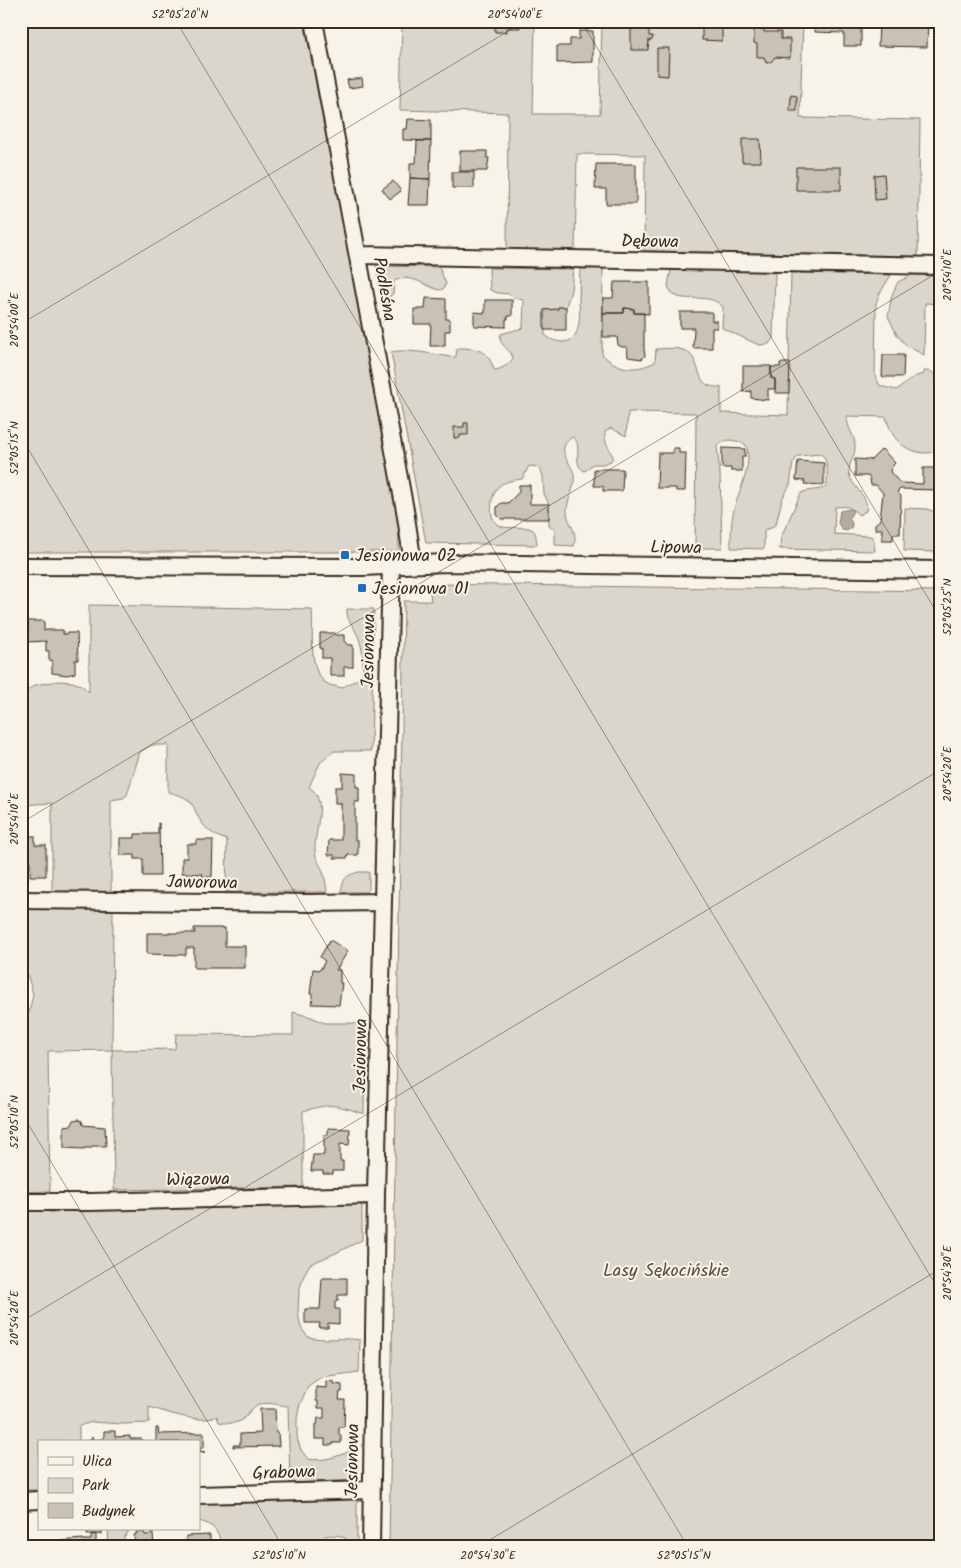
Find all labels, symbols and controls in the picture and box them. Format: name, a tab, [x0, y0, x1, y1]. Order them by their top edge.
text: 52°05'20"N	[152, 5, 208, 24]
text: 20°54'00"E	[488, 5, 543, 24]
street label: Dębowa	[621, 227, 679, 258]
text: 20°54'10"E	[938, 248, 957, 301]
street label: Podleśna	[364, 255, 403, 324]
text: 20°54'00"E	[5, 292, 24, 347]
text: 52°05'15"N	[5, 421, 24, 475]
street label: Lipowa	[650, 534, 702, 563]
place label: Jesionowa 02	[355, 542, 457, 571]
marker: Jesionowa 02	[339, 549, 351, 561]
place label: Jesionowa 01	[372, 575, 469, 604]
text: 52°05'25"N	[938, 578, 957, 636]
marker: Jesionowa 01	[356, 582, 368, 594]
street label: Jesionowa	[354, 613, 385, 689]
text: 20°54'20"E	[938, 745, 957, 802]
text: 20°54'10"E	[5, 792, 24, 845]
street label: Jaworowa	[166, 868, 238, 899]
street label: Jesionowa	[346, 1018, 377, 1094]
text: 52°05'10"N	[5, 1095, 24, 1149]
street label: Wiązowa	[166, 1165, 230, 1196]
text: 20°54'30"E	[938, 1244, 957, 1301]
park label: Lasy Sękocińskie	[603, 1257, 729, 1286]
text: 20°54'20"E	[5, 1289, 24, 1346]
street label: Jesionowa	[338, 1423, 369, 1499]
legend	[38, 1440, 200, 1530]
text: Ulica	[82, 1450, 112, 1474]
street label: Grabowa	[252, 1458, 316, 1489]
text: Park	[82, 1474, 110, 1498]
text: Budynek	[82, 1500, 136, 1524]
text: 52°05'10"N	[252, 1546, 306, 1565]
text: 20°54'30"E	[460, 1546, 517, 1565]
text: 52°05'15"N	[657, 1546, 711, 1565]

